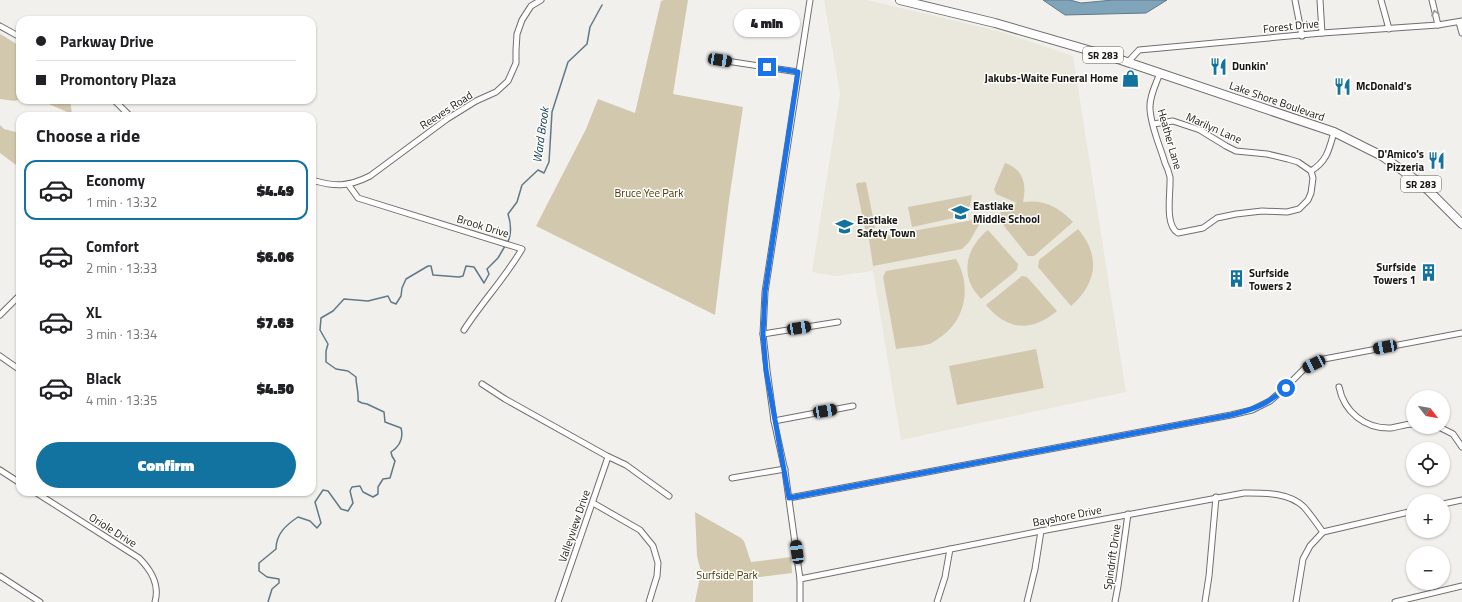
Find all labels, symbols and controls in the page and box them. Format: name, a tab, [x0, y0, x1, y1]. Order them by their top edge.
callout: 4 min	[734, 9, 800, 37]
one-way arrow	[1432, 9, 1440, 16]
text: 4 min	[751, 13, 783, 33]
street label: Forest Drive	[1262, 15, 1320, 37]
text: Parkway Drive	[60, 30, 154, 53]
road number: SR 283	[1083, 47, 1123, 63]
car	[707, 52, 733, 68]
restaurant icon: Dunkin'	[1209, 56, 1229, 76]
route end	[758, 58, 776, 76]
place label: Dunkin'	[1232, 58, 1269, 74]
text: Promontory Plaza	[60, 68, 176, 91]
shop icon: Jakubs-Waite Funeral Home	[1121, 68, 1141, 88]
place label: Jakubs-Waite Funeral Home	[985, 70, 1118, 86]
restaurant icon: McDonald's	[1333, 76, 1353, 96]
street label: Lake Shore Boulevard	[1227, 77, 1327, 125]
place label: McDonald's	[1356, 78, 1412, 94]
street label: Reeves Road	[417, 87, 476, 133]
water label: Ward Brook	[527, 104, 554, 164]
street label: Heather Lane	[1154, 107, 1186, 172]
street label: Marilyn Lane	[1184, 109, 1245, 148]
text: Choose a ride	[36, 122, 140, 149]
place label: D'Amico's Pizzeria	[1378, 146, 1424, 175]
restaurant icon: D'Amico's Pizzeria	[1427, 150, 1447, 170]
text: Economy	[86, 169, 145, 192]
icon: car	[38, 172, 74, 208]
road number: SR 283	[1401, 176, 1441, 192]
text: $4.49	[257, 179, 294, 202]
park label: Bruce Yee Park	[615, 185, 684, 201]
text: 1 min · 13:32	[86, 192, 157, 212]
place label: Eastlake Middle School	[973, 198, 1040, 227]
school or university icon: Eastlake Middle School	[950, 202, 970, 222]
street label: Brook Drive	[455, 210, 512, 242]
place label: Eastlake Safety Town	[857, 212, 915, 241]
school or university icon: Eastlake Safety Town	[834, 216, 854, 236]
text: Comfort	[86, 235, 139, 258]
icon: car	[38, 238, 74, 274]
text: $6.06	[257, 245, 294, 268]
text: 2 min · 13:33	[86, 258, 157, 278]
place label: Surfside Towers 1	[1373, 259, 1416, 288]
building icon: Surfside Towers 1	[1419, 263, 1439, 283]
place label: Surfside Towers 2	[1249, 265, 1292, 294]
building icon: Surfside Towers 2	[1226, 269, 1246, 289]
text: XL	[86, 301, 102, 324]
icon: car	[38, 304, 74, 340]
text: $7.63	[257, 311, 294, 334]
car	[786, 320, 812, 336]
text: 3 min · 13:34	[86, 324, 157, 344]
car	[1372, 339, 1398, 355]
car	[1301, 353, 1327, 375]
text: Black	[86, 367, 121, 390]
icon: car	[38, 370, 74, 406]
text: $4.50	[257, 377, 294, 400]
route start	[1277, 379, 1295, 397]
text: 4 min · 13:35	[86, 390, 157, 410]
north arrow	[1406, 390, 1450, 434]
map controls	[1406, 390, 1450, 590]
car	[812, 403, 838, 419]
button: Confirm	[36, 442, 296, 488]
button: locate	[1406, 442, 1450, 486]
street label: Valleyview Drive	[554, 487, 594, 564]
button: +	[1406, 494, 1450, 538]
street label: Bayshore Drive	[1031, 501, 1103, 531]
street label: Oriole Drive	[86, 509, 140, 551]
street label: Spindrift Drive	[1099, 523, 1125, 591]
car	[789, 539, 805, 565]
button: −	[1406, 546, 1450, 590]
park label: Surfside Park	[696, 567, 759, 583]

